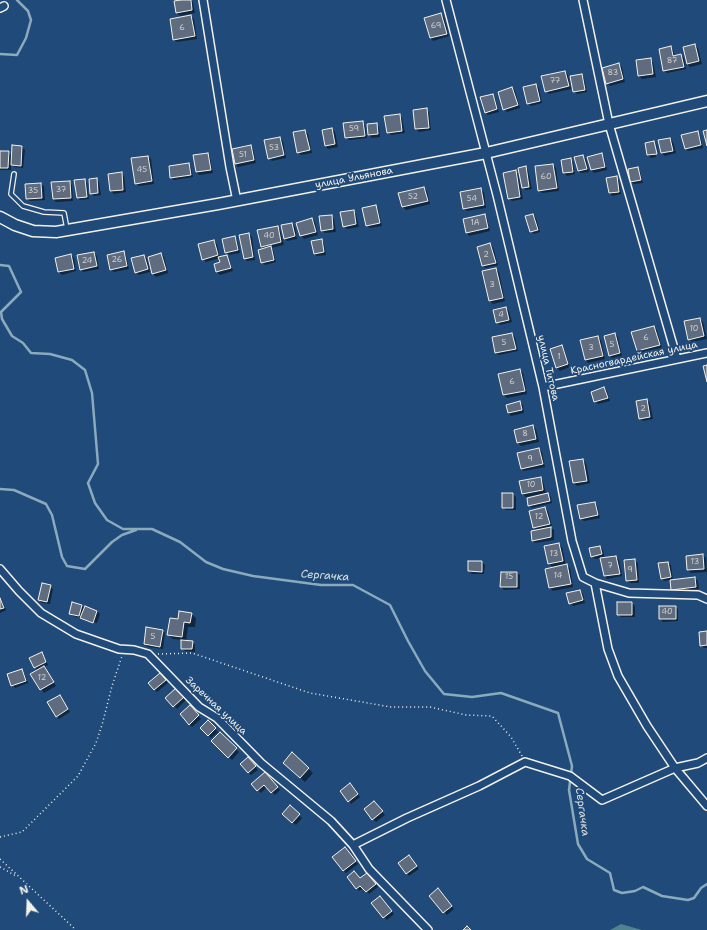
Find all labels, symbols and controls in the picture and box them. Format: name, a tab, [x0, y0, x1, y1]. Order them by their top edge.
house number: 69	[431, 21, 441, 31]
house number: 6	[179, 23, 185, 33]
house number: 87	[667, 56, 677, 66]
house number: 83	[608, 68, 618, 78]
house number: 77	[550, 76, 560, 86]
house number: 59	[349, 124, 359, 134]
house number: 53	[269, 143, 279, 153]
house number: 51	[239, 150, 247, 160]
house number: 45	[137, 165, 147, 175]
street label: улица Ульянова	[314, 165, 394, 191]
house number: 60	[541, 172, 551, 182]
house number: 37	[56, 185, 66, 195]
house number: 35	[28, 186, 38, 196]
house number: 52	[408, 192, 418, 202]
house number: 54	[467, 194, 477, 204]
house number: 1А	[470, 218, 480, 228]
house number: 40	[263, 231, 275, 241]
house number: 2	[483, 250, 489, 260]
house number: 26	[112, 255, 122, 265]
house number: 24	[82, 256, 92, 266]
house number: 3	[489, 280, 495, 290]
house number: 4	[498, 310, 504, 320]
house number: 10	[690, 324, 698, 334]
house number: 6	[643, 333, 649, 343]
street label: улица Титова	[535, 334, 561, 402]
house number: 5	[502, 338, 506, 348]
street label: Красногвардейская улица	[570, 339, 698, 377]
house number: 5	[610, 340, 614, 350]
house number: 3	[588, 343, 594, 353]
house number: 1	[557, 352, 561, 362]
house number: 6	[509, 377, 515, 387]
house number: 2	[640, 404, 646, 414]
house number: 8	[522, 429, 528, 439]
house number: 9	[527, 454, 533, 464]
house number: 10	[527, 480, 535, 490]
house number: 12	[535, 512, 543, 522]
house number: 13	[550, 549, 558, 559]
house number: 13	[691, 557, 699, 567]
house number: 7	[607, 561, 613, 571]
house number: 9	[627, 565, 633, 575]
water label: Сергачка	[300, 568, 350, 584]
house number: 14	[554, 571, 562, 581]
house number: 15	[505, 572, 513, 582]
house number: 40	[661, 607, 673, 617]
house number: 5	[151, 632, 155, 642]
house number: 12	[38, 673, 46, 683]
street label: Заречная улица	[183, 674, 249, 738]
water label: Сергачка	[572, 787, 592, 837]
north arrow	[8, 882, 48, 922]
text: N	[17, 882, 30, 899]

